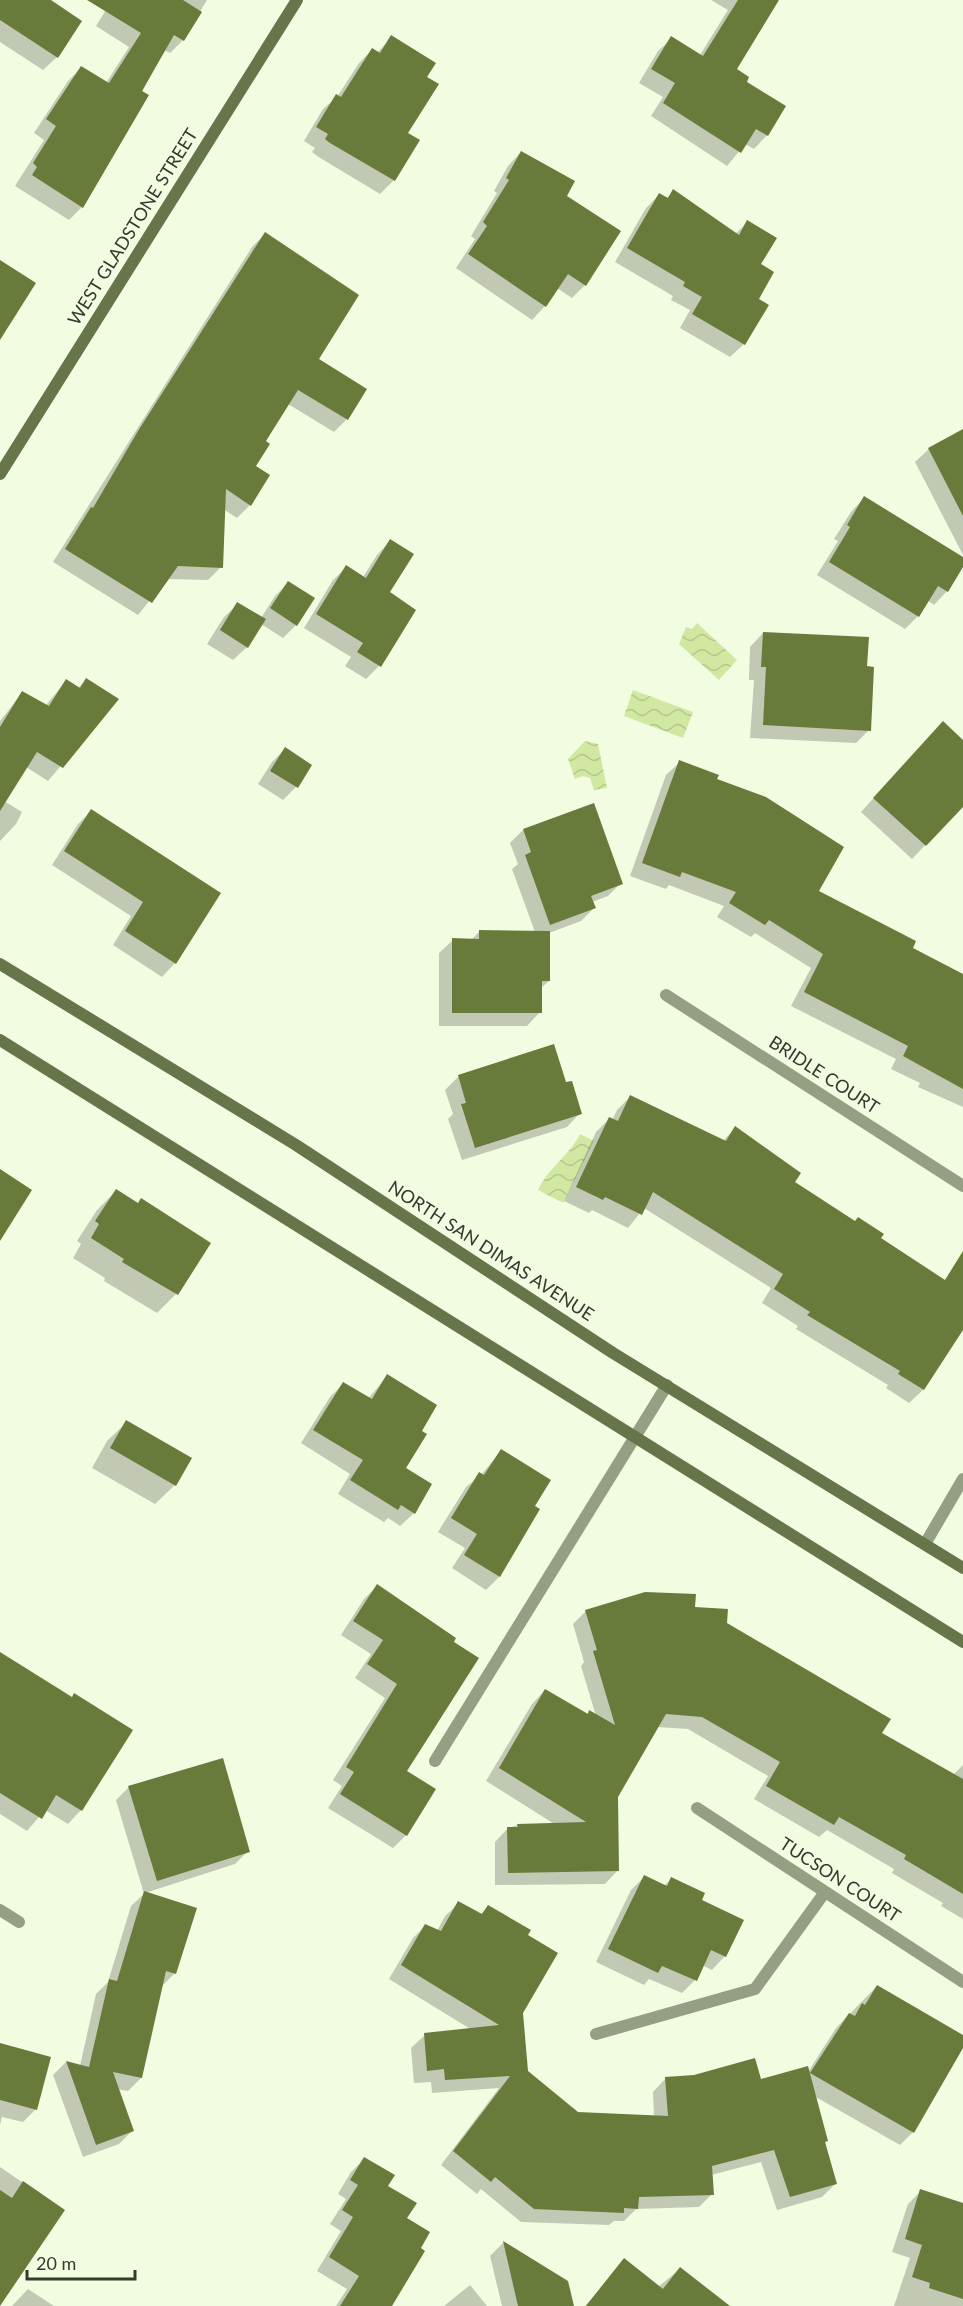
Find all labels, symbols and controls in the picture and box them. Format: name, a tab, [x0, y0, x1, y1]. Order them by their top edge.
street label: WEST GLADSTONE STREET	[62, 124, 202, 329]
street label: BRIDLE COURT	[765, 1030, 884, 1118]
street label: NORTH SAN DIMAS AVENUE	[385, 1175, 598, 1325]
street label: TUCSON COURT	[776, 1832, 905, 1927]
scale bar	[27, 2243, 135, 2281]
text: 20 m	[36, 2252, 76, 2274]

